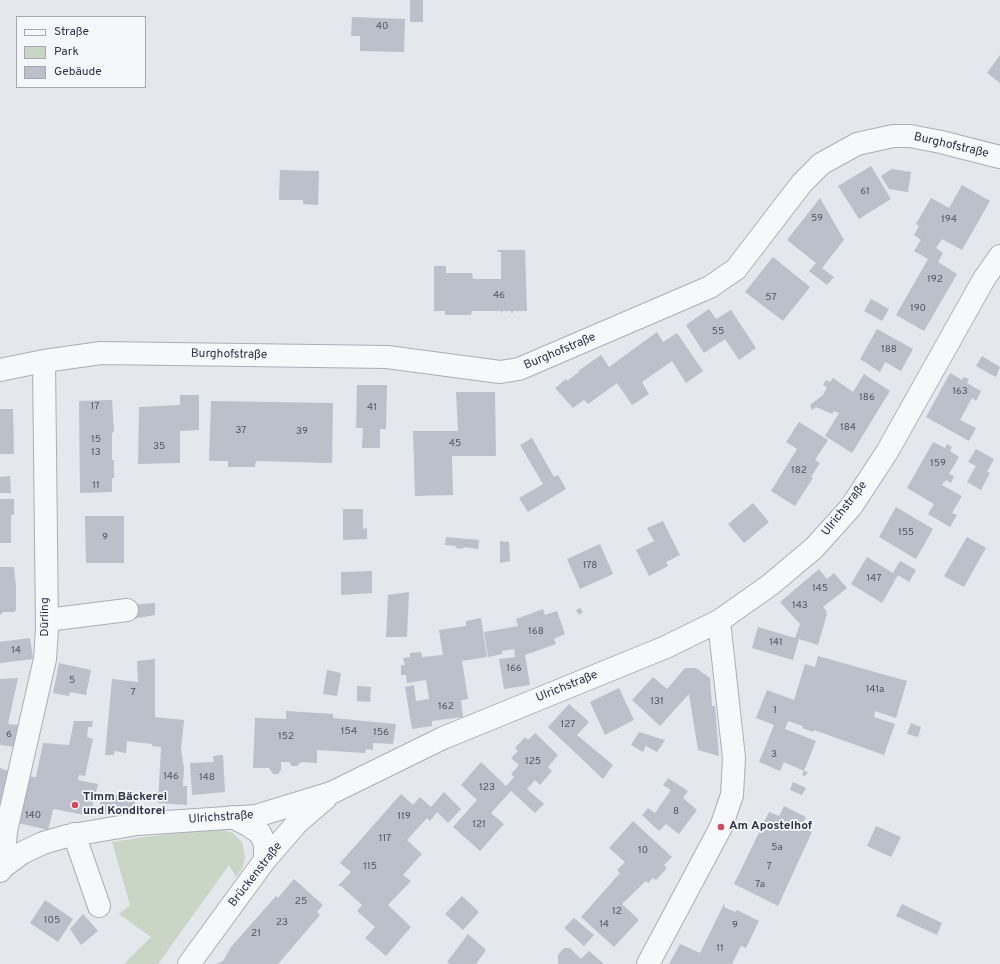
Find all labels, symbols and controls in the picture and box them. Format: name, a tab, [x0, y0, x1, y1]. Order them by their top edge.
legend	[16, 16, 146, 88]
house number: 40	[376, 21, 388, 33]
text: Straße	[54, 24, 89, 40]
text: Park	[54, 44, 79, 60]
text: Gebäude	[54, 64, 102, 80]
street label: Burghofstraße	[912, 130, 990, 162]
house number: 61	[860, 186, 870, 198]
house number: 59	[811, 213, 823, 225]
house number: 194	[941, 214, 957, 226]
house number: 192	[927, 274, 943, 286]
house number: 46	[493, 290, 505, 302]
house number: 57	[765, 292, 777, 304]
house number: 190	[910, 303, 926, 315]
house number: 55	[712, 326, 724, 338]
street label: Burghofstraße	[522, 330, 598, 374]
house number: 188	[881, 344, 897, 356]
street label: Burghofstraße	[191, 347, 267, 363]
house number: 163	[952, 386, 968, 398]
house number: 186	[859, 392, 875, 404]
house number: 17	[91, 401, 99, 413]
house number: 41	[367, 402, 377, 414]
house number: 184	[840, 422, 856, 434]
house number: 37	[235, 425, 247, 437]
house number: 39	[296, 426, 308, 438]
house number: 15	[91, 434, 101, 446]
house number: 45	[449, 438, 461, 450]
house number: 35	[153, 441, 165, 453]
house number: 13	[91, 447, 101, 459]
house number: 159	[930, 458, 946, 470]
house number: 182	[791, 465, 807, 477]
street label: Ulrichstraße	[819, 479, 871, 539]
house number: 11	[92, 480, 100, 492]
house number: 155	[898, 527, 914, 539]
house number: 9	[102, 532, 108, 544]
house number: 178	[583, 560, 597, 572]
house number: 147	[867, 573, 881, 585]
house number: 145	[812, 583, 828, 595]
street label: Dürling	[39, 597, 53, 637]
house number: 143	[792, 600, 808, 612]
house number: 168	[528, 626, 544, 638]
house number: 141	[769, 637, 783, 649]
house number: 14	[11, 645, 21, 657]
house number: 166	[506, 663, 522, 675]
street label: Ulrichstraße	[534, 668, 600, 706]
house number: 5	[69, 675, 75, 687]
house number: 141a	[866, 684, 884, 696]
house number: 7	[130, 687, 136, 699]
house number: 131	[650, 696, 664, 708]
house number: 162	[438, 701, 454, 713]
house number: 1	[773, 705, 777, 717]
house number: 127	[561, 719, 575, 731]
house number: 154	[341, 726, 357, 738]
house number: 156	[373, 727, 389, 739]
house number: 6	[6, 729, 12, 741]
house number: 152	[278, 731, 294, 743]
house number: 3	[771, 749, 777, 761]
house number: 125	[525, 756, 541, 768]
house number: 146	[163, 771, 179, 783]
house number: 148	[199, 772, 215, 784]
house number: 123	[479, 782, 495, 794]
place label: Timm Bäckerei und Konditorei	[83, 791, 167, 819]
marker: Timm Bäckerei und Konditorei	[70, 800, 80, 810]
house number: 8	[673, 806, 679, 818]
street label: Ulrichstraße	[188, 809, 254, 827]
house number: 140	[25, 810, 41, 822]
house number: 119	[397, 811, 411, 823]
house number: 121	[472, 819, 486, 831]
place label: Am Apostelhof	[729, 820, 812, 834]
marker: Am Apostelhof	[716, 822, 726, 832]
house number: 117	[379, 833, 391, 845]
street label: Brückenstraße	[226, 840, 286, 910]
house number: 5a	[771, 842, 783, 854]
house number: 10	[638, 845, 648, 857]
house number: 115	[363, 861, 377, 873]
house number: 7	[766, 861, 772, 873]
house number: 7a	[755, 879, 765, 891]
house number: 25	[295, 896, 307, 908]
house number: 12	[612, 906, 622, 918]
house number: 105	[44, 915, 60, 927]
house number: 23	[276, 917, 288, 929]
house number: 14	[599, 919, 609, 931]
house number: 9	[732, 920, 738, 932]
house number: 21	[251, 928, 261, 940]
house number: 11	[716, 943, 724, 955]

